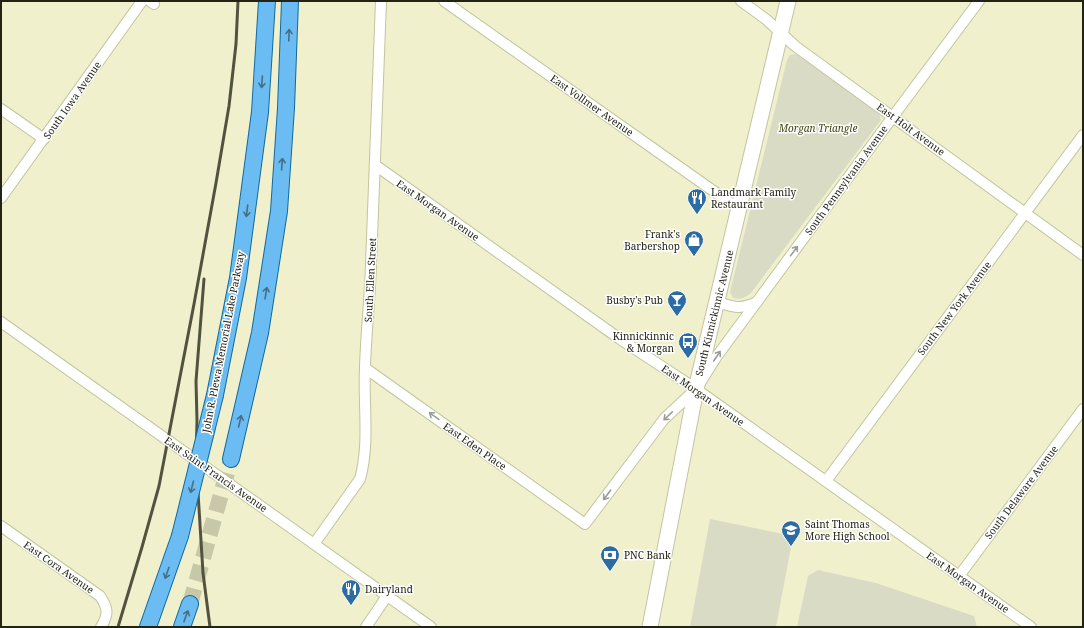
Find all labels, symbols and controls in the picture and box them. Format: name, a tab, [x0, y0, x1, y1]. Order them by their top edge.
one-way arrow	[285, 29, 293, 42]
street label: South Iowa Avenue	[40, 58, 104, 142]
street label: East Vollmer Avenue	[548, 71, 636, 139]
one-way arrow	[258, 75, 265, 88]
street label: East Holt Avenue	[874, 99, 948, 159]
park label: Morgan Triangle	[778, 121, 857, 135]
street label: South Pennsylvania Avenue	[801, 122, 891, 238]
one-way arrow	[278, 158, 285, 171]
street label: East Morgan Avenue	[394, 176, 482, 244]
place label: Landmark Family Restaurant	[711, 185, 797, 211]
restaurant icon: Landmark Family Restaurant	[686, 187, 708, 215]
one-way arrow	[243, 204, 251, 217]
place label: Frank's Barbershop	[624, 227, 680, 253]
shop icon: Frank's Barbershop	[683, 229, 705, 257]
street label: South Ellen Street	[361, 237, 379, 323]
one-way arrow	[790, 246, 798, 257]
street label: South Kinnickinnic Avenue	[692, 248, 736, 378]
street label: John R. Plewa Memorial Lake Parkway	[198, 250, 248, 435]
street label: South New York Avenue	[914, 258, 994, 358]
one-way arrow	[262, 287, 270, 300]
bar icon: Busby's Pub	[666, 289, 688, 317]
place label: Busby's Pub	[606, 293, 663, 307]
place label: Kinnickinnic & Morgan	[613, 329, 675, 355]
bus stop icon: Kinnickinnic & Morgan	[677, 331, 699, 359]
one-way arrow	[713, 351, 721, 362]
street label: East Morgan Avenue	[659, 361, 747, 429]
one-way arrow	[663, 411, 673, 420]
one-way arrow	[429, 412, 440, 420]
one-way arrow	[236, 414, 244, 427]
street label: East Eden Place	[441, 419, 509, 473]
street label: East Saint Francis Avenue	[162, 433, 270, 515]
street label: South Delaware Avenue	[981, 442, 1061, 542]
one-way arrow	[187, 481, 195, 494]
one-way arrow	[603, 490, 611, 501]
place label: Saint Thomas More High School	[805, 517, 890, 543]
school or university icon: Saint Thomas More High School	[780, 519, 802, 547]
street label: East Cora Avenue	[21, 537, 97, 597]
bank icon: PNC Bank	[599, 544, 621, 572]
place label: PNC Bank	[624, 548, 671, 562]
street label: East Morgan Avenue	[924, 548, 1012, 616]
one-way arrow	[162, 567, 170, 579]
restaurant icon: Dairyland	[340, 578, 362, 606]
place label: Dairyland	[365, 582, 413, 596]
one-way arrow	[183, 610, 191, 622]

